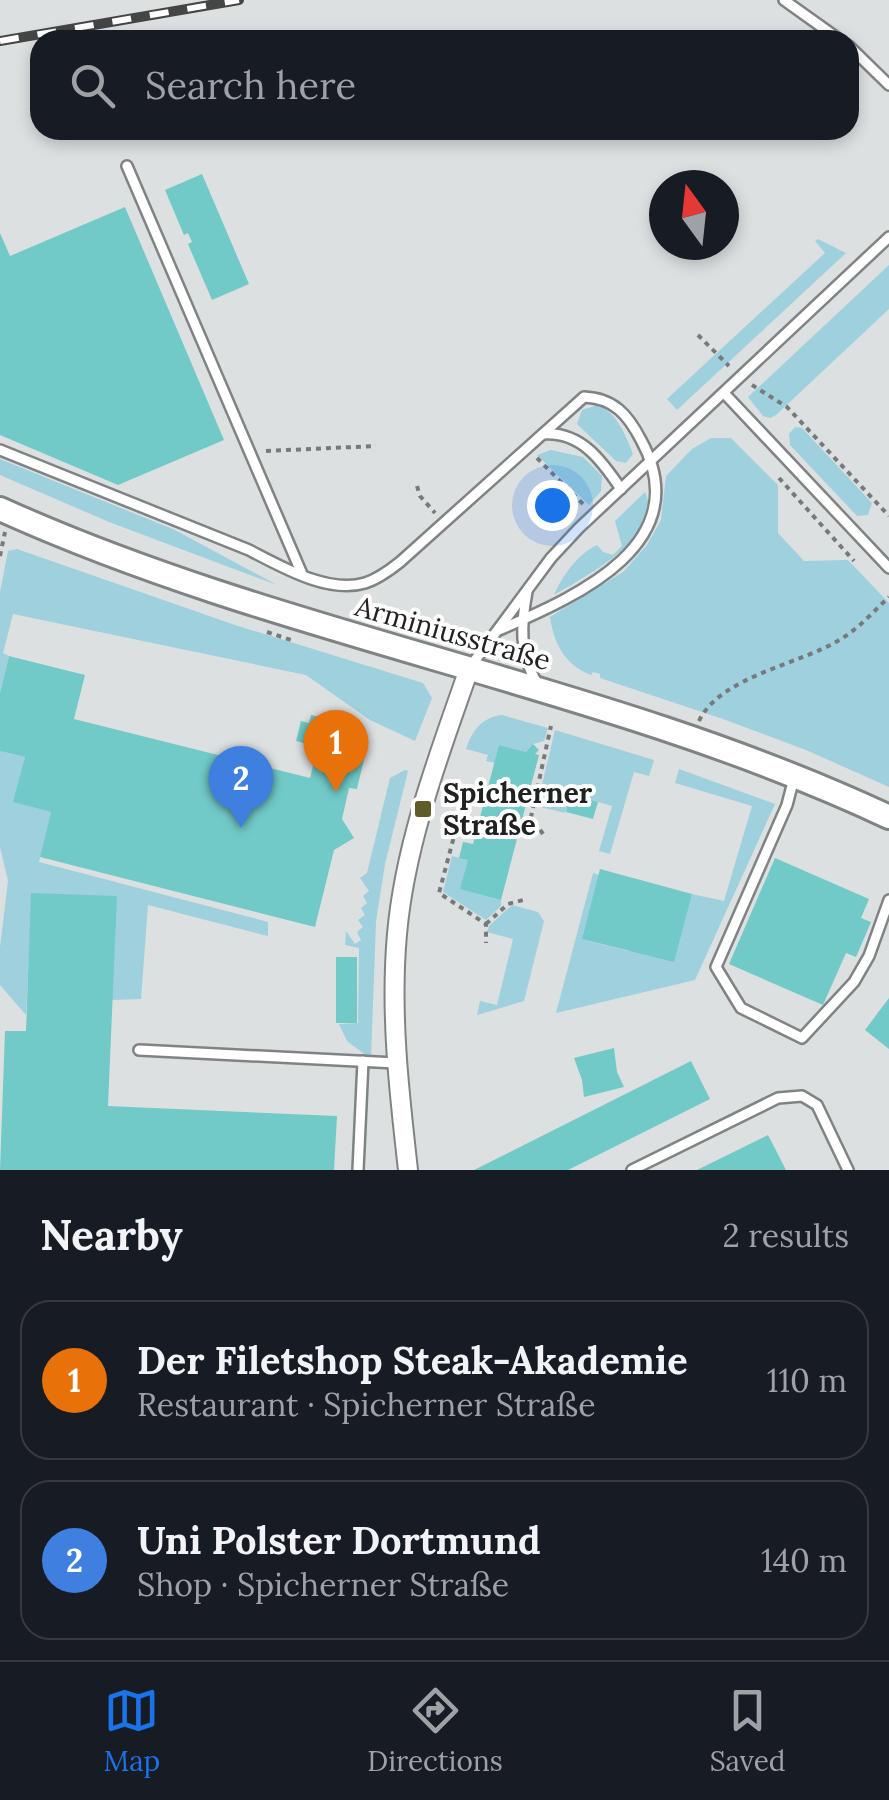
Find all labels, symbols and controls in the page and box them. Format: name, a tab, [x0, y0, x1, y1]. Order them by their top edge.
search box	[30, 30, 859, 140]
icon: search	[65, 58, 120, 113]
text: Search here	[145, 61, 356, 109]
north arrow	[649, 170, 739, 260]
your location	[527, 480, 578, 531]
street label: Arminiusstraße	[350, 588, 555, 678]
pin: 1	[304, 710, 368, 792]
pin: 2	[208, 746, 274, 828]
place label: Spicherner Straße	[443, 775, 593, 843]
marker: Spicherner Straße	[412, 798, 434, 820]
text: Nearby	[40, 1208, 183, 1262]
text: 2 results	[723, 1215, 849, 1256]
text: Der Filetshop Steak-Akademie	[137, 1336, 688, 1384]
text: 1	[68, 1360, 81, 1401]
text: 110 m	[767, 1360, 847, 1401]
text: Restaurant · Spicherner Straße	[137, 1384, 596, 1425]
text: Uni Polster Dortmund	[137, 1516, 541, 1564]
text: 2	[66, 1540, 83, 1581]
text: 140 m	[761, 1540, 847, 1581]
text: Shop · Spicherner Straße	[137, 1564, 509, 1605]
tab: Map	[103, 1683, 160, 1779]
tab: Directions	[367, 1683, 503, 1779]
tab: Saved	[710, 1683, 786, 1779]

